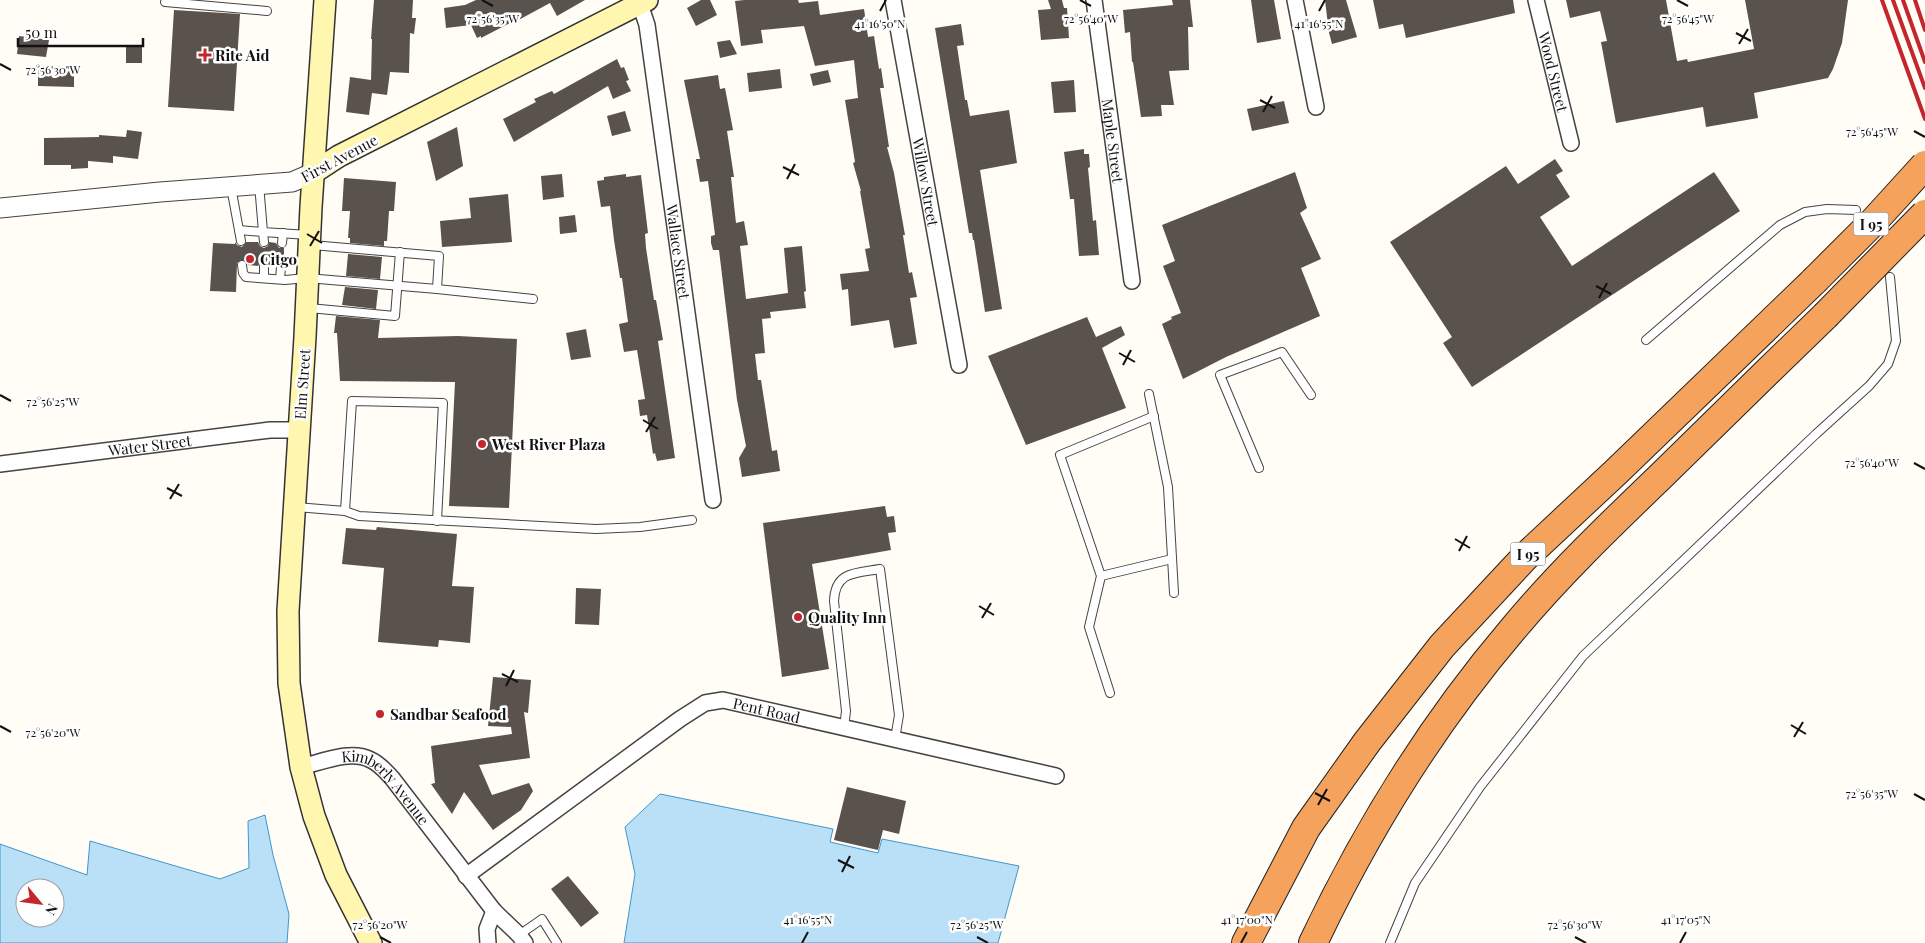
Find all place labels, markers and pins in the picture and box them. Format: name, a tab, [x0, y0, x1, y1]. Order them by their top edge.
place label: Rite Aid	[215, 45, 270, 65]
marker: Rite Aid	[199, 49, 211, 61]
place label: Citgo	[260, 249, 297, 269]
marker: Citgo	[244, 253, 256, 265]
place label: West River Plaza	[491, 434, 606, 454]
marker: West River Plaza	[476, 438, 488, 450]
place label: Quality Inn	[808, 607, 887, 627]
marker: Quality Inn	[792, 611, 804, 623]
place label: Sandbar Seafood	[390, 704, 507, 724]
marker: Sandbar Seafood	[374, 708, 386, 720]

